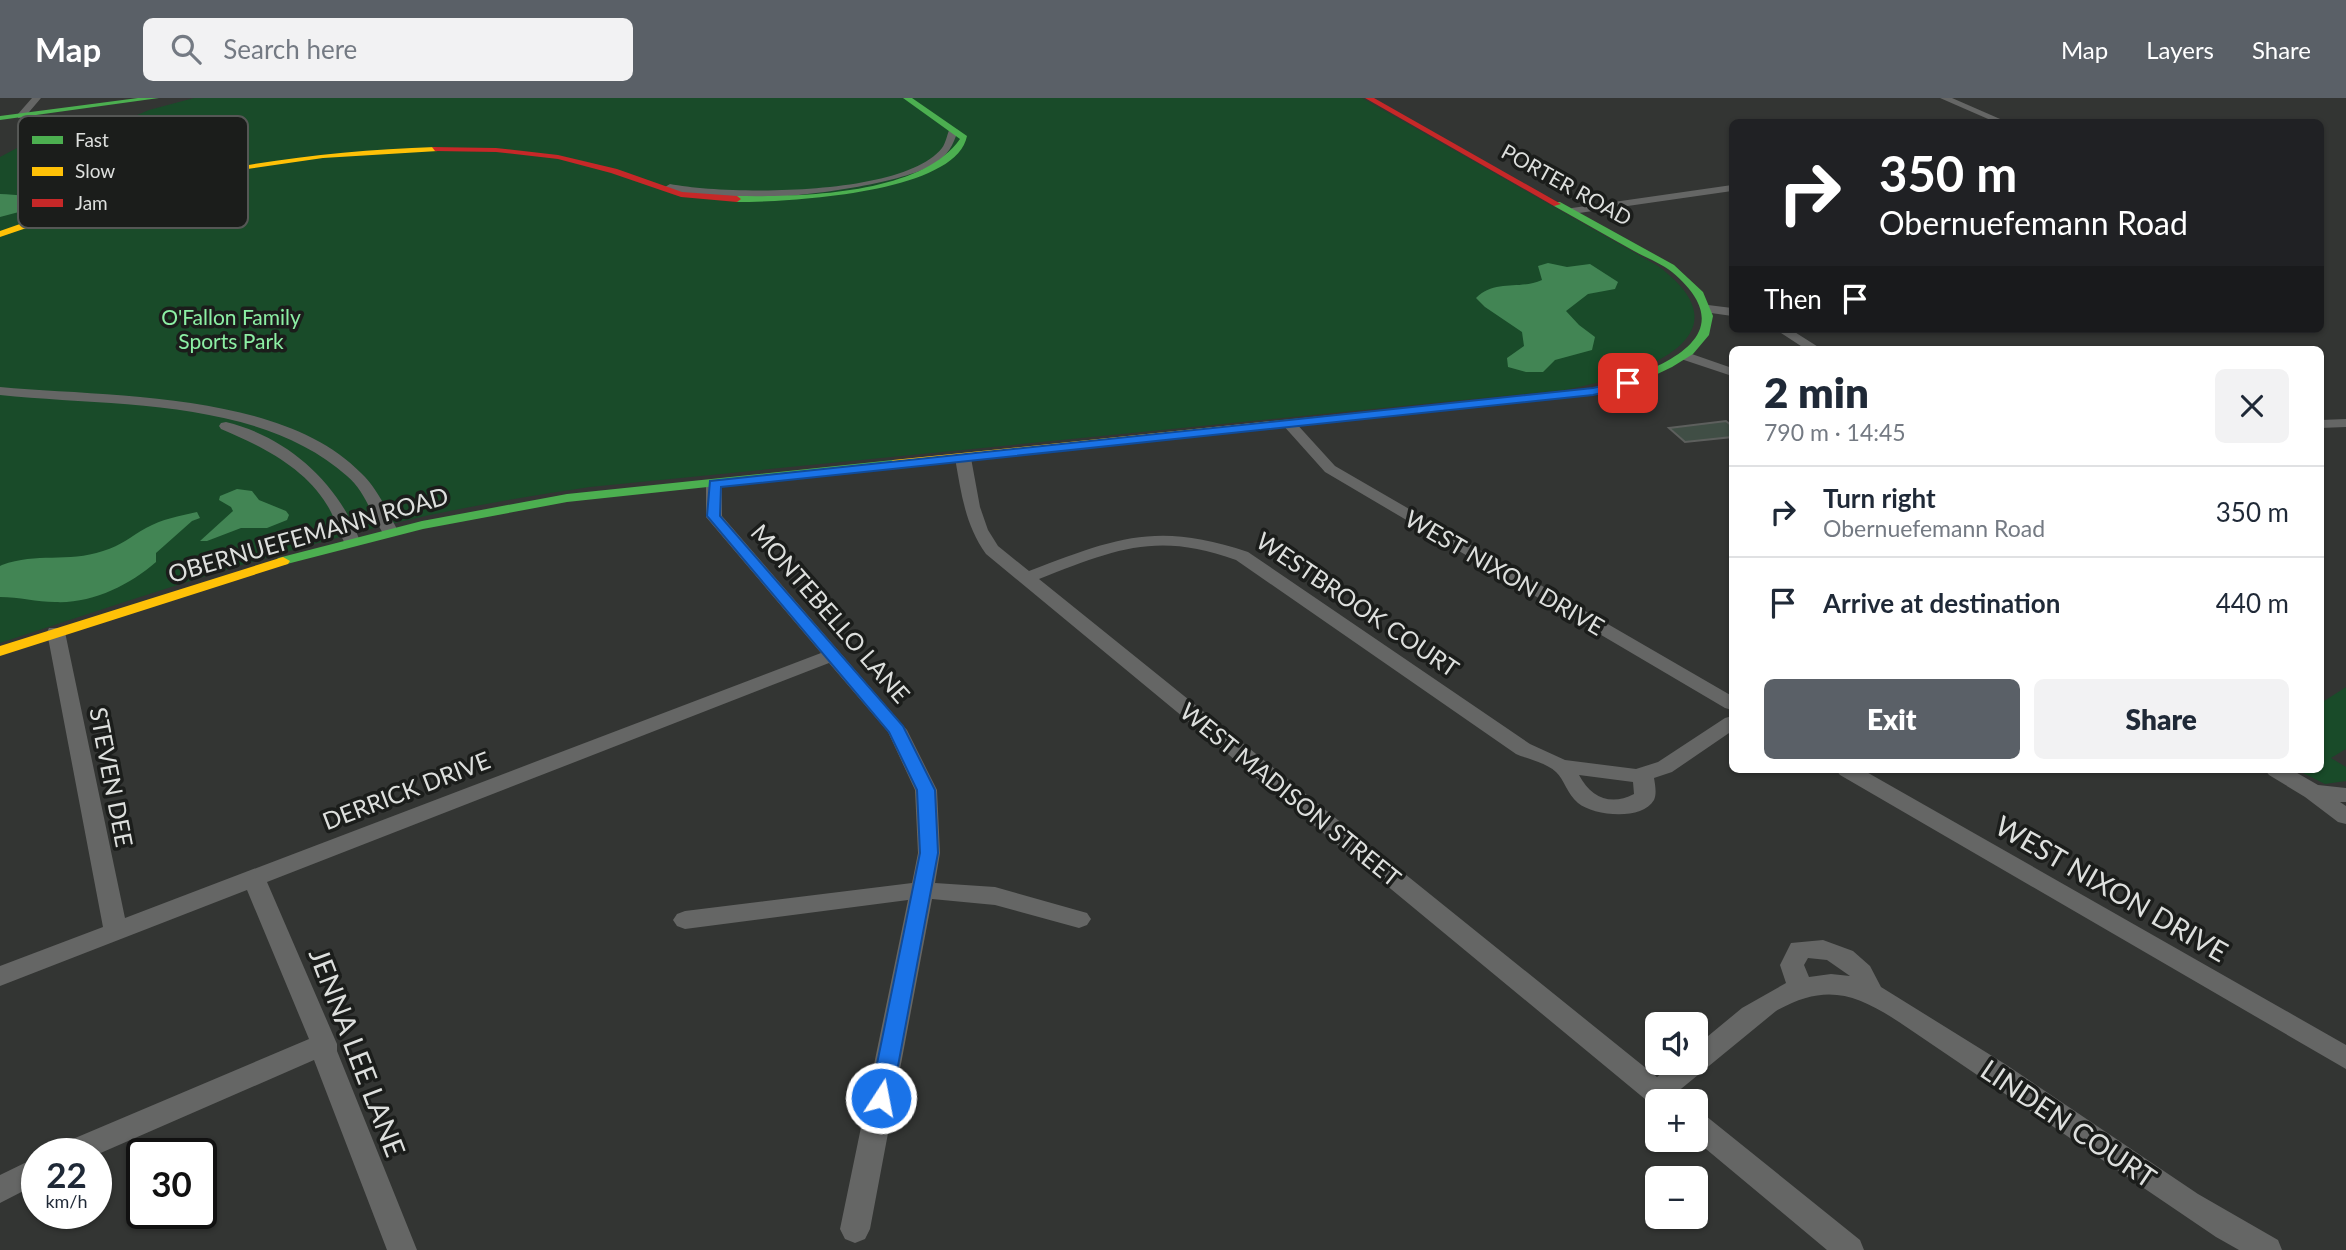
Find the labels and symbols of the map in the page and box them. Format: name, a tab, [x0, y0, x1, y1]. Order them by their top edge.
legend	[18, 116, 248, 228]
text: Fast	[75, 128, 109, 151]
street label: PORTER ROAD	[1498, 138, 1636, 230]
text: Slow	[75, 159, 115, 182]
text: Jam	[75, 191, 108, 214]
park label: O'Fallon Family Sports Park	[161, 304, 301, 353]
pin	[1598, 353, 1658, 413]
street label: OBERNUEFEMANN ROAD	[164, 480, 452, 588]
street label: WEST NIXON DRIVE	[1400, 503, 1610, 641]
street label: MONTEBELLO LANE	[746, 518, 916, 708]
street label: WESTBROOK COURT	[1251, 525, 1465, 683]
street label: WEST MADISON STREET	[1175, 696, 1407, 892]
street label: STEVEN DEE	[84, 705, 140, 849]
street label: DERRICK DRIVE	[318, 745, 494, 835]
street label: WEST NIXON DRIVE	[1990, 808, 2234, 968]
street label: JENNA LEE LANE	[303, 943, 413, 1161]
street label: LINDEN COURT	[1975, 1052, 2164, 1194]
position arrow	[844, 1061, 918, 1135]
speed limit sign: 30	[126, 1138, 217, 1229]

